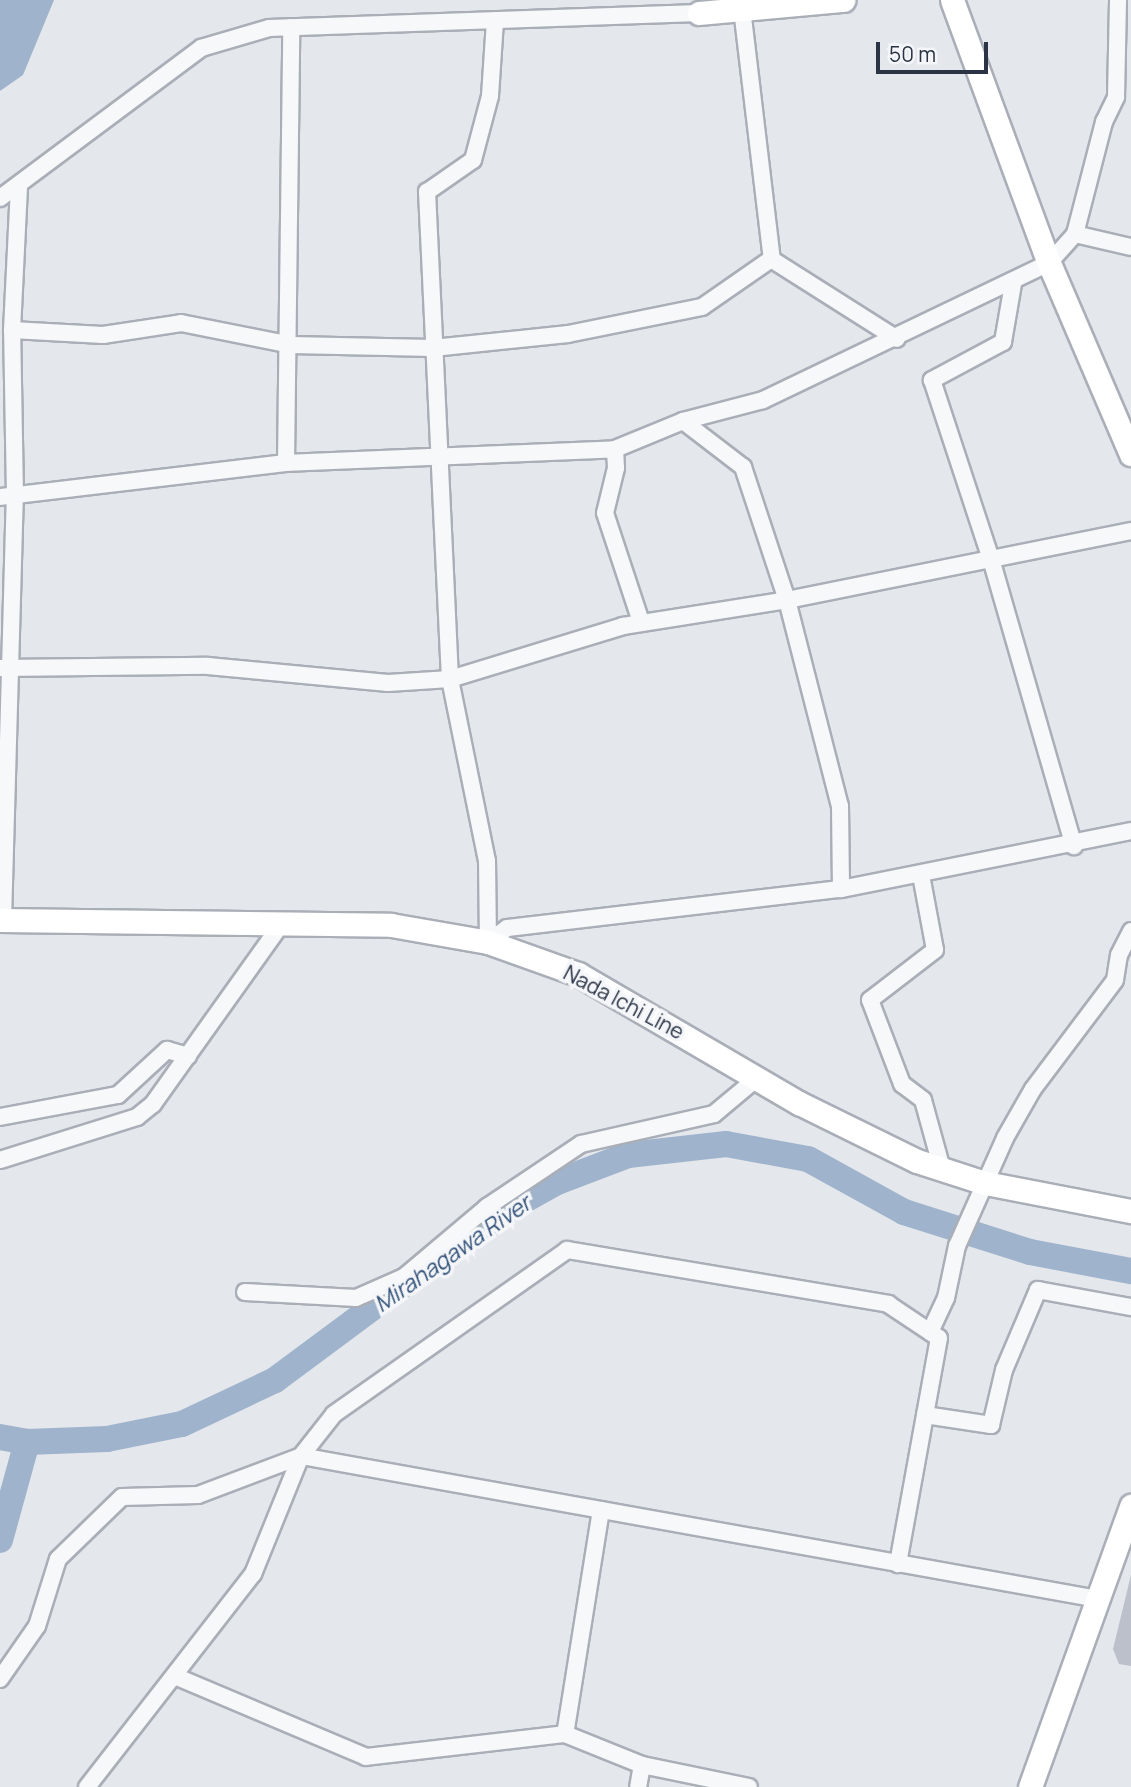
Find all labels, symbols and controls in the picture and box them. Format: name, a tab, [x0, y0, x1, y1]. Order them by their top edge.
scale bar	[879, 28, 991, 72]
text: 50 m	[889, 40, 936, 68]
street label: Nada Ichi Line	[559, 960, 689, 1044]
water label: Mirahagawa River	[368, 1189, 536, 1317]

